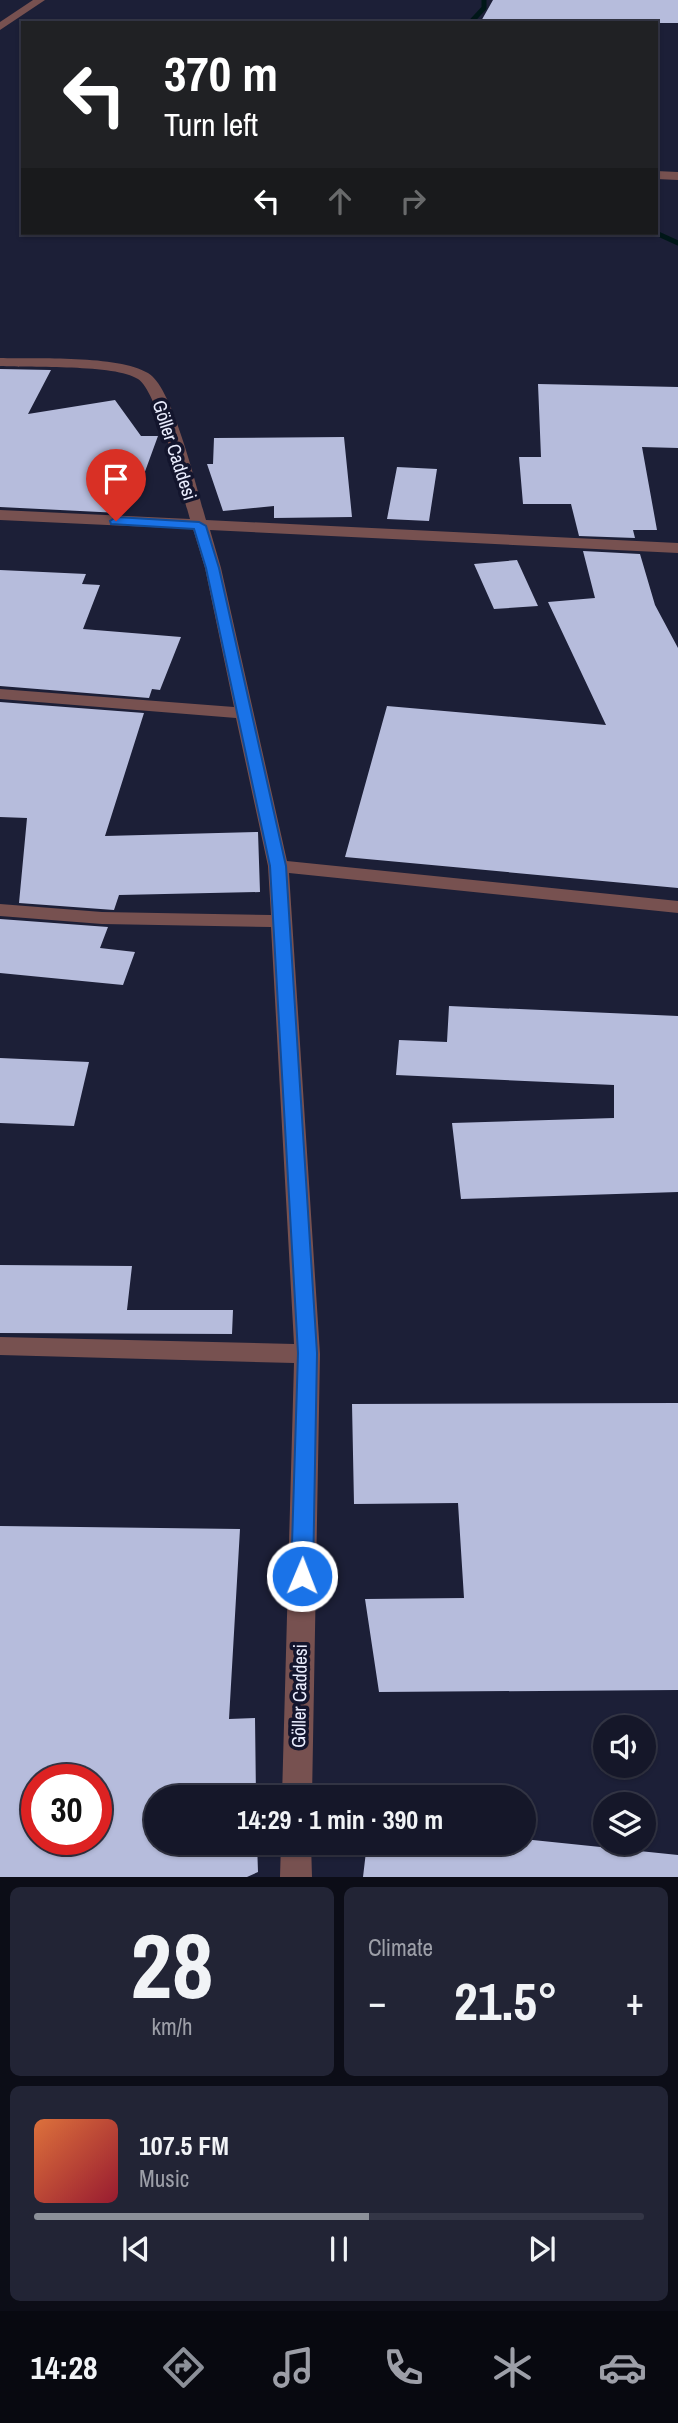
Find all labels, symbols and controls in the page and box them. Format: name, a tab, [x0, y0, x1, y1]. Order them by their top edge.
text: 370 m	[164, 40, 278, 106]
icon: left	[49, 49, 140, 140]
text: Turn left	[164, 103, 258, 146]
icon: left	[248, 182, 286, 220]
icon: ahead	[321, 182, 359, 220]
icon: right	[394, 182, 432, 220]
street label: Göller Caddesi	[147, 397, 203, 503]
pin	[86, 449, 146, 521]
icon: arrive	[97, 460, 135, 498]
position arrow	[265, 1539, 339, 1613]
street label: Göller Caddesi	[285, 1644, 313, 1748]
map controls	[593, 1715, 656, 1855]
button: sound	[593, 1715, 656, 1778]
speed limit sign: 30	[21, 1764, 112, 1855]
button: layers	[593, 1792, 656, 1855]
text: 14:29 · 1 min · 390 m	[237, 1802, 443, 1837]
text: 28	[131, 1904, 214, 2026]
text: Climate	[368, 1932, 433, 1963]
text: 21.5°	[454, 1966, 558, 2036]
text: −	[368, 1976, 386, 2027]
text: +	[626, 1976, 644, 2027]
text: km/h	[152, 2011, 192, 2042]
text: 107.5 FM	[139, 2128, 229, 2163]
text: Music	[139, 2163, 189, 2194]
icon: previous	[117, 2230, 155, 2268]
icon: pause	[320, 2230, 358, 2268]
icon: next	[523, 2230, 561, 2268]
icon: directions	[159, 2343, 208, 2392]
icon: music	[269, 2343, 318, 2392]
icon: phone	[379, 2343, 428, 2392]
icon: climate	[488, 2343, 537, 2392]
icon: car	[598, 2343, 647, 2392]
text: 14:28	[30, 2346, 98, 2389]

